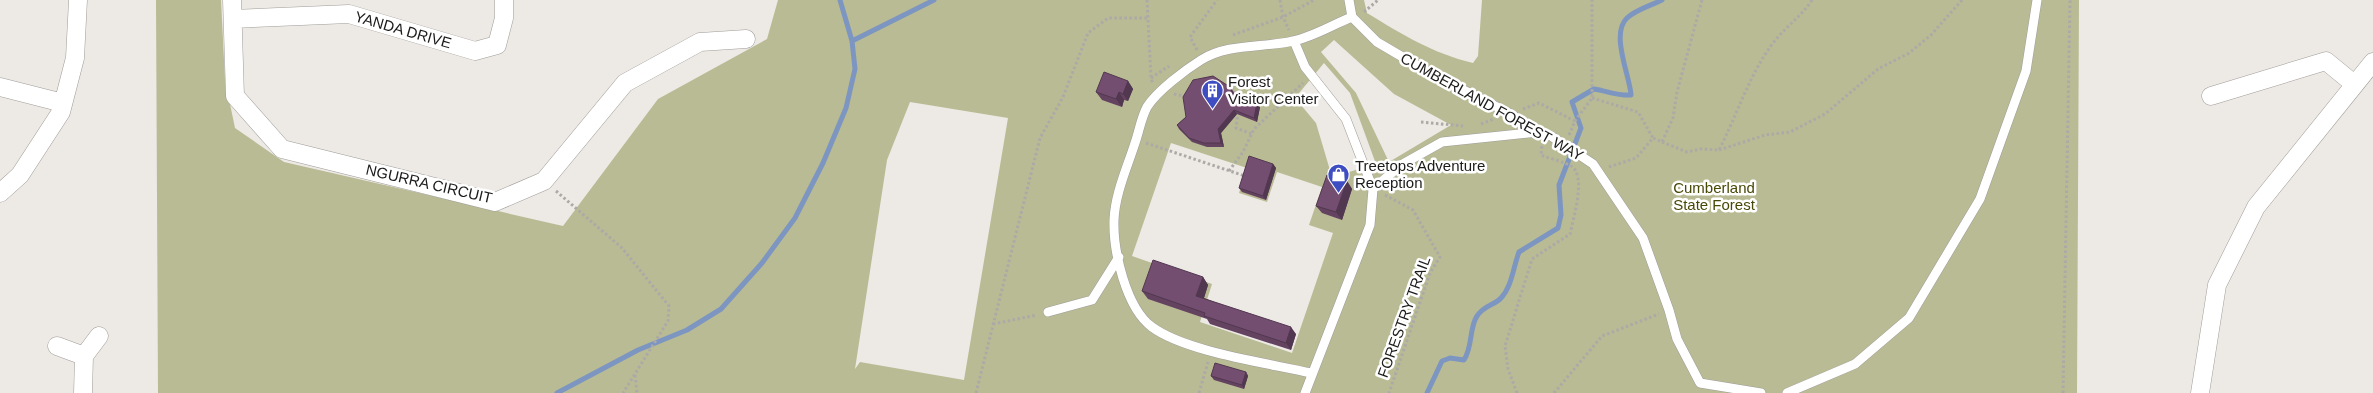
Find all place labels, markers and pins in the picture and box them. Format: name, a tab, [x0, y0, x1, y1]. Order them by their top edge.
place label: Forest Visitor Center	[1228, 73, 1319, 107]
building icon: Forest Visitor Center	[1200, 79, 1224, 110]
place label: Treetops Adventure Reception	[1355, 157, 1485, 191]
shop icon: Treetops Adventure Reception	[1327, 163, 1351, 194]

